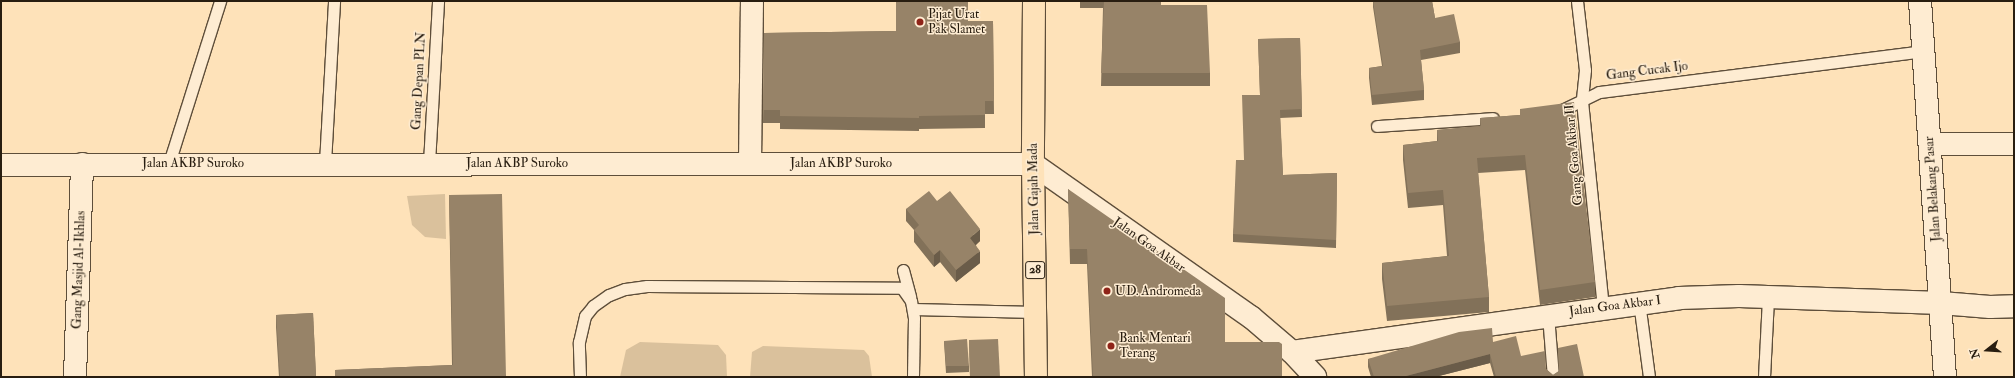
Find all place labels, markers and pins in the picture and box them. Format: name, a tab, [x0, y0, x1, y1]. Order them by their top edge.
place label: Pijat Urat Pak Slamet	[928, 7, 985, 38]
marker: Pijat Urat Pak Slamet	[915, 17, 925, 27]
place label: UD. Andromeda	[1115, 283, 1201, 299]
marker: UD. Andromeda	[1102, 286, 1112, 296]
place label: Bank Mentari Terang	[1119, 331, 1191, 362]
marker: Bank Mentari Terang	[1106, 341, 1116, 351]

